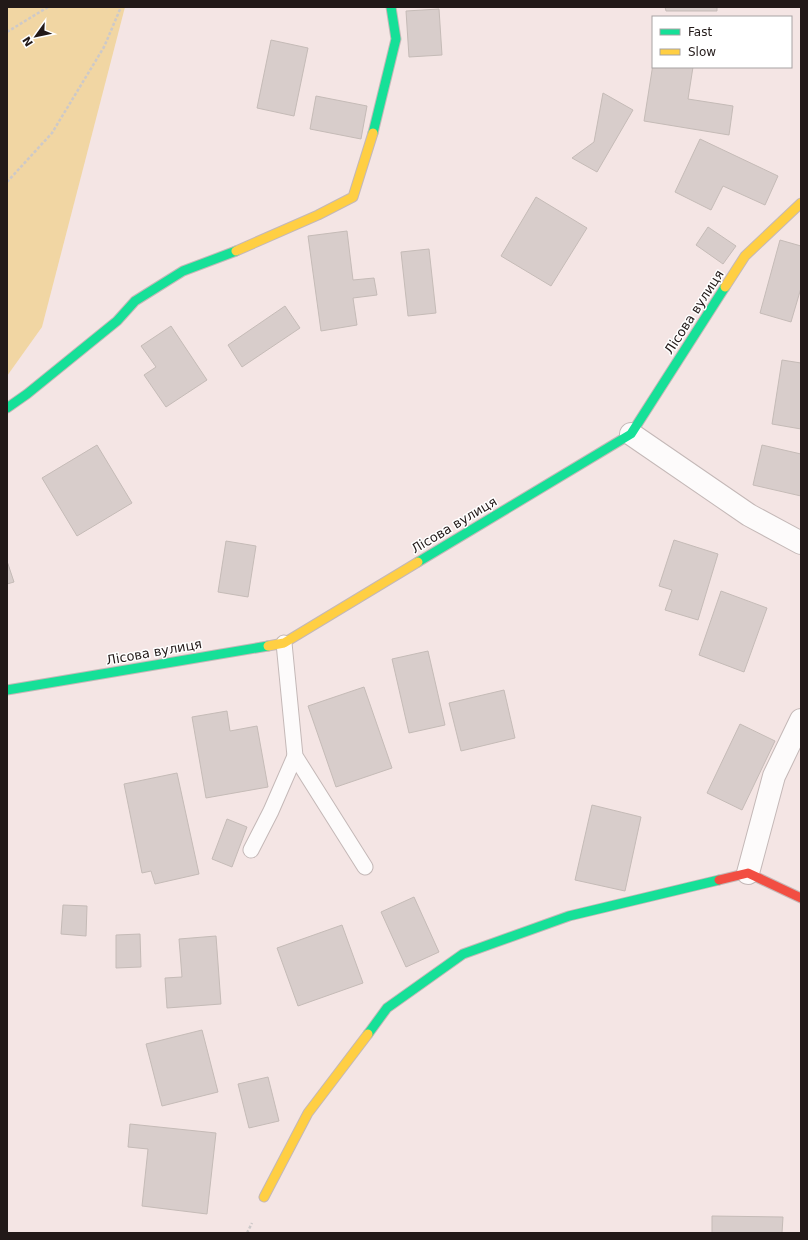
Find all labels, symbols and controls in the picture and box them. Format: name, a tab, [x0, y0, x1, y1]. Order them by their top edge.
north arrow	[16, 16, 56, 56]
legend	[652, 16, 792, 68]
text: Fast	[688, 25, 712, 39]
text: N	[20, 34, 36, 49]
text: Slow	[688, 45, 716, 59]
street label: Лісова вулиця	[661, 267, 727, 357]
street label: Лісова вулиця	[409, 494, 499, 556]
street label: Лісова вулиця	[105, 636, 203, 668]

